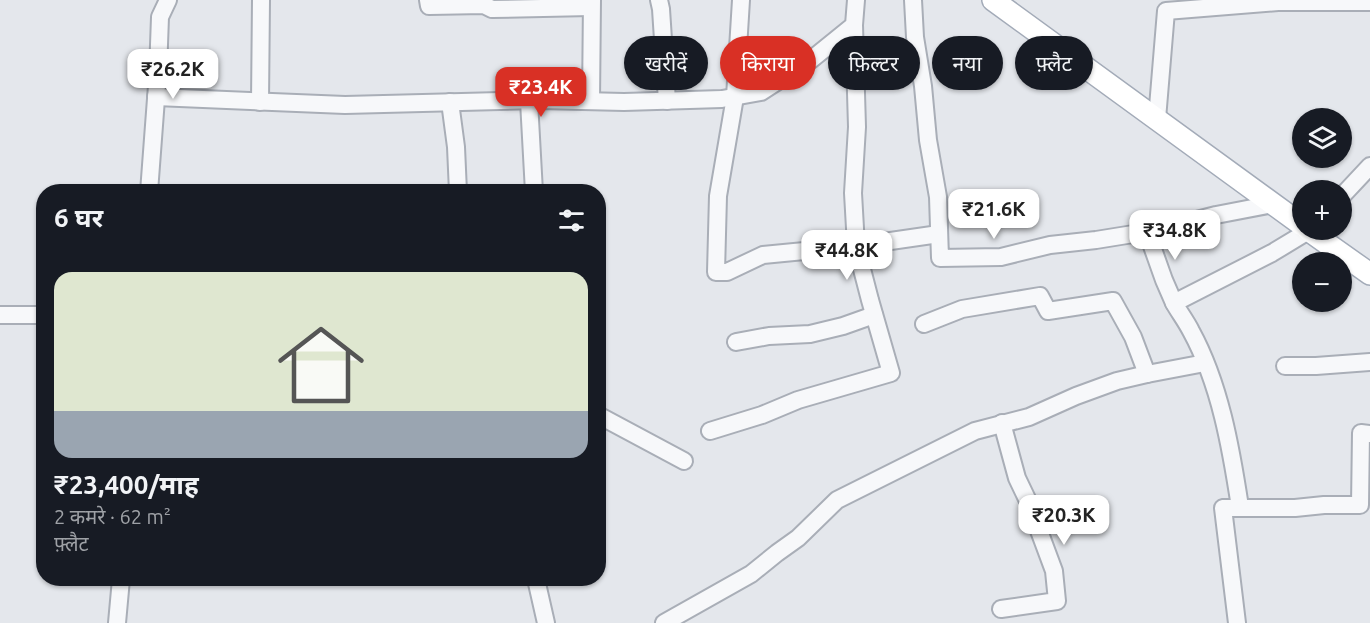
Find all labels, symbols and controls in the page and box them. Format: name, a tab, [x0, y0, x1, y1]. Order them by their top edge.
chip: खरीदें	[624, 36, 708, 90]
chip: किराया	[720, 36, 816, 90]
chip: फ़िल्टर	[828, 36, 920, 90]
chip: नया	[932, 36, 1003, 90]
chip: फ़्लैट	[1015, 36, 1093, 90]
pin: ₹26.2K	[124, 49, 222, 100]
text: ₹26.2K	[141, 57, 205, 80]
pin: ₹23.4K	[492, 67, 590, 118]
text: ₹23.4K	[509, 75, 573, 98]
map controls	[1292, 108, 1352, 312]
button: layers	[1292, 108, 1352, 168]
button: +	[1292, 180, 1352, 240]
pin: ₹21.6K	[945, 189, 1043, 240]
text: ₹21.6K	[962, 197, 1026, 220]
text: 6 घर	[54, 203, 103, 232]
icon: filters	[555, 204, 588, 237]
pin: ₹34.8K	[1126, 210, 1224, 261]
text: ₹34.8K	[1143, 218, 1207, 241]
pin: ₹44.8K	[798, 230, 896, 281]
text: ₹44.8K	[815, 238, 879, 261]
button: −	[1292, 252, 1352, 312]
icon: home	[267, 311, 375, 419]
text: ₹23,400/माह	[54, 470, 199, 499]
pin: ₹20.3K	[1015, 495, 1113, 546]
text: ₹20.3K	[1032, 503, 1096, 526]
text: 2 कमरे · 62 m²	[54, 505, 171, 528]
text: फ़्लैट	[54, 532, 89, 555]

